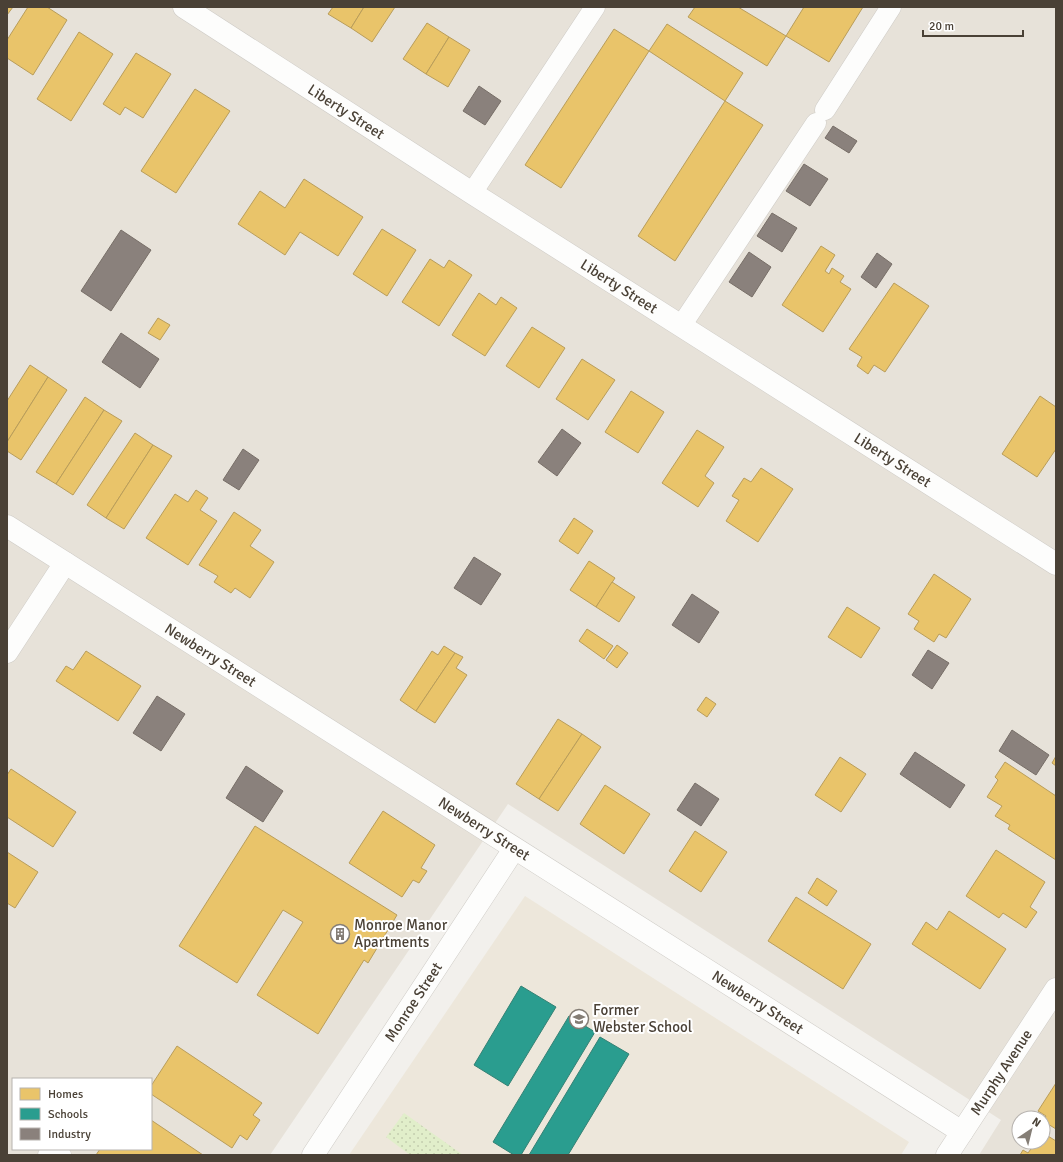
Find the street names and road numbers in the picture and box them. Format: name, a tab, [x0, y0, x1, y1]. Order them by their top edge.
street label: Liberty Street	[304, 80, 388, 143]
street label: Liberty Street	[577, 255, 661, 317]
street label: Liberty Street	[851, 429, 934, 491]
street label: Newberry Street	[161, 619, 260, 691]
street label: Newberry Street	[435, 793, 533, 864]
street label: Monroe Street	[381, 959, 446, 1045]
street label: Newberry Street	[709, 967, 807, 1038]
street label: Murphy Avenue	[967, 1026, 1036, 1119]

